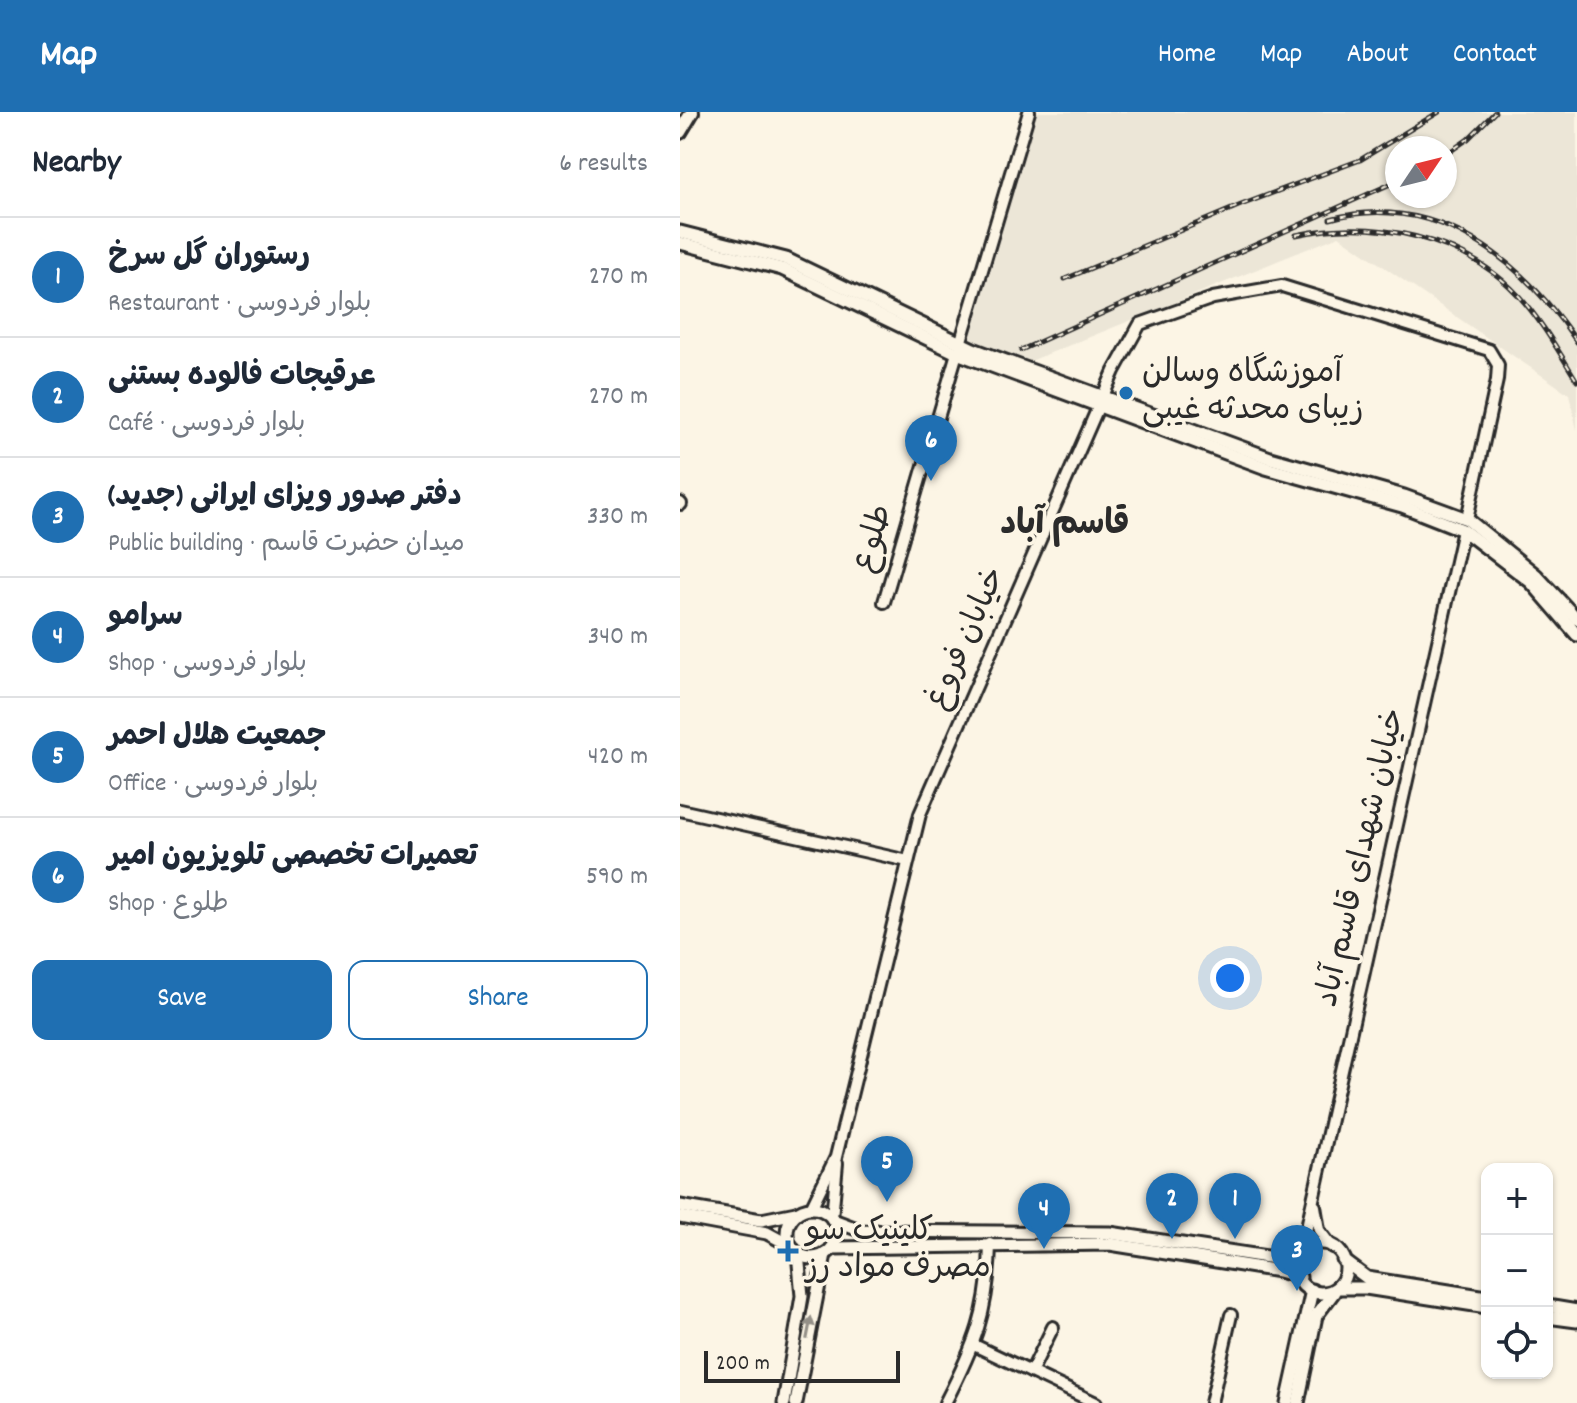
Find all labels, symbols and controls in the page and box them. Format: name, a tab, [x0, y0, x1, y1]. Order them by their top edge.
text: Map	[40, 29, 98, 84]
text: Home	[1158, 36, 1216, 76]
text: Map	[1260, 36, 1302, 76]
text: About	[1346, 36, 1409, 76]
text: Contact	[1453, 36, 1537, 76]
north arrow	[1385, 136, 1457, 208]
text: Nearby	[32, 140, 121, 189]
text: 6 results	[559, 146, 648, 183]
text: رستوران گل سرخ	[108, 237, 310, 280]
text: 1	[55, 259, 61, 296]
text: 270 m	[589, 259, 648, 296]
text: Restaurant · بلوار فردوسی	[108, 286, 371, 323]
place label: آموزشگاه وسالن زیبای محدثه غیبی	[1142, 352, 1364, 435]
text: عرقیجات فالوده بستنی	[108, 357, 376, 400]
text: 2	[52, 379, 64, 416]
text: 270 m	[589, 379, 648, 416]
marker: آموزشگاه وسالن زیبای محدثه غیبی	[1117, 384, 1135, 402]
text: Café · بلوار فردوسی	[108, 406, 305, 443]
pin: 6	[905, 415, 957, 481]
text: دفتر صدور ویزای ایرانی (جدید)	[108, 477, 462, 520]
text: 3	[52, 499, 64, 536]
text: 330 m	[587, 499, 648, 536]
street label: طلوع	[843, 499, 907, 579]
district label: قاسم آباد	[1001, 502, 1129, 551]
text: Public building · میدان حضرت قاسم	[108, 526, 465, 563]
street label: خیابان فروغ	[916, 560, 1020, 718]
text: سرامو	[108, 597, 183, 640]
text: 4	[53, 619, 63, 656]
text: 340 m	[588, 619, 648, 656]
text: Shop · بلوار فردوسی	[108, 646, 307, 683]
street label: خیابان شهدای قاسم آباد	[1306, 704, 1420, 1012]
text: جمعیت هلال احمر	[108, 717, 326, 760]
text: 5	[52, 739, 64, 776]
text: 420 m	[588, 739, 648, 776]
text: Office · بلوار فردوسی	[108, 766, 318, 803]
text: تعمیرات تخصصی تلویزیون امیر	[108, 837, 477, 880]
text: 6	[52, 859, 64, 896]
text: 590 m	[586, 859, 648, 896]
text: Shop · طلوع	[108, 886, 229, 923]
your location	[1210, 958, 1250, 998]
button: Save	[32, 960, 332, 1040]
button: Share	[348, 960, 648, 1040]
pin: 5	[861, 1136, 913, 1202]
map controls	[1481, 1163, 1553, 1379]
button: +	[1481, 1163, 1553, 1235]
pin: 2	[1146, 1173, 1198, 1239]
pin: 1	[1209, 1173, 1261, 1239]
pin: 4	[1018, 1183, 1070, 1249]
place label: کلینیک سو مصرف مواد رز	[803, 1210, 991, 1293]
pin: 3	[1271, 1225, 1323, 1291]
button: −	[1481, 1235, 1553, 1307]
marker: کلینیک سو مصرف مواد رز	[777, 1240, 799, 1262]
button: locate	[1481, 1307, 1553, 1379]
one-way arrow	[803, 1315, 816, 1340]
scale bar	[704, 1347, 900, 1383]
text: 200 m	[716, 1349, 770, 1380]

